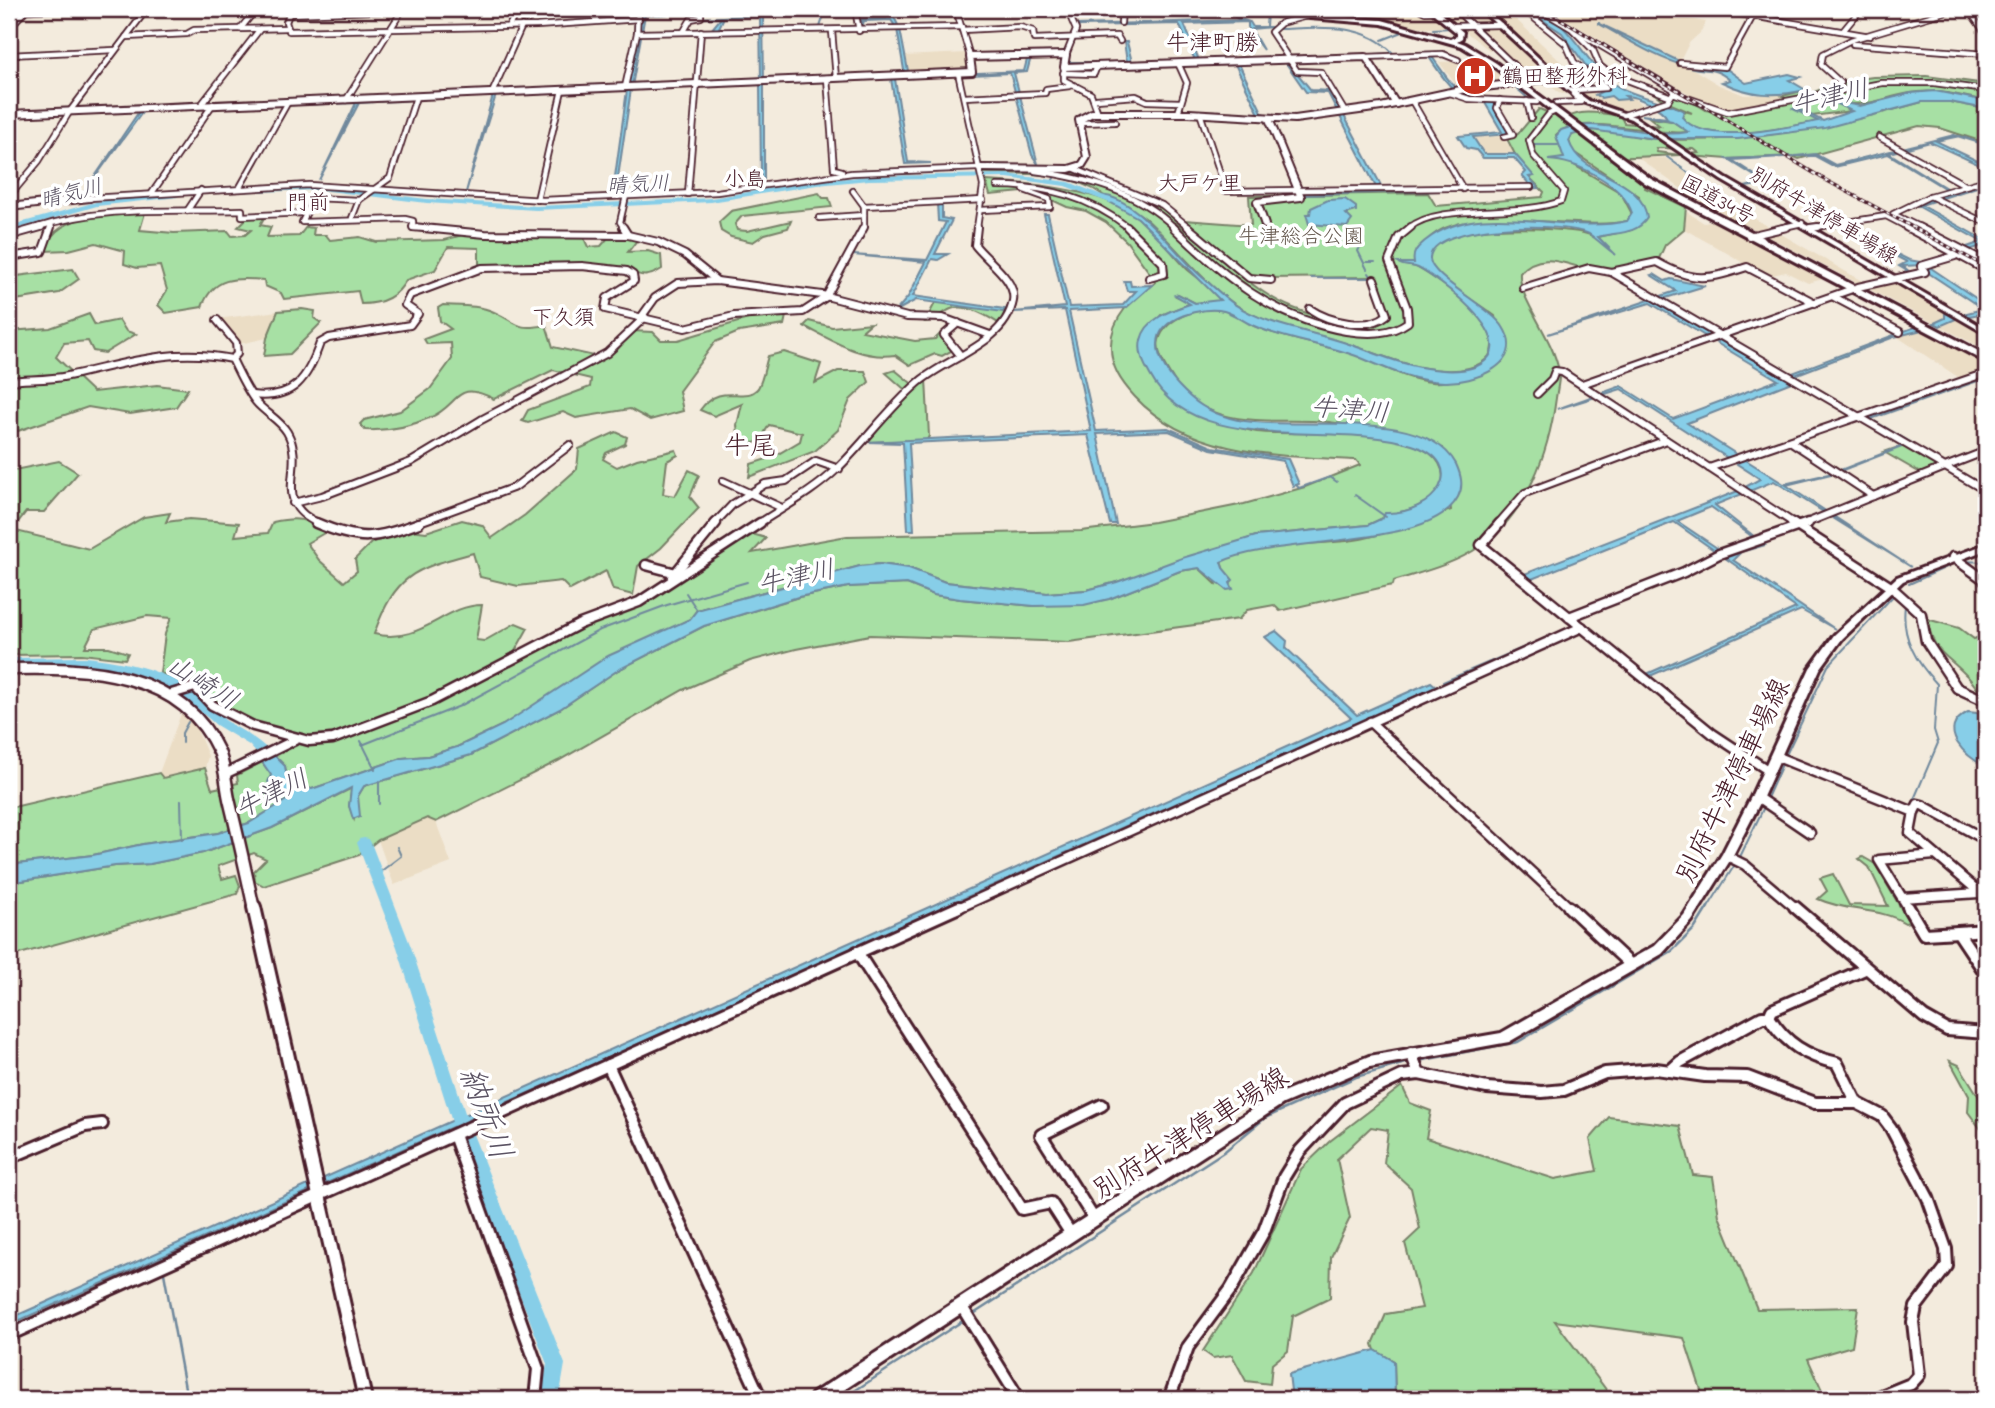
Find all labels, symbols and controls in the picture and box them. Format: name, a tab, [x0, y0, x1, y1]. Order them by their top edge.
district label: 牛津町勝	[1166, 28, 1258, 61]
hospital icon: 鶴田整形外科	[1454, 55, 1496, 97]
place label: 鶴田整形外科	[1502, 63, 1628, 93]
water label: 牛津川	[1788, 72, 1873, 126]
street label: 別府牛津停車場線	[1743, 161, 1903, 273]
district label: 小島	[724, 166, 766, 196]
water label: 晴気川	[606, 169, 670, 203]
street label: 国道34号	[1675, 169, 1760, 233]
district label: 大戸ケ里	[1158, 170, 1242, 200]
water label: 晴気川	[37, 173, 106, 217]
district label: 門前	[287, 189, 329, 219]
park label: 牛津総合公園	[1238, 223, 1364, 253]
district label: 下久須	[532, 304, 595, 334]
water label: 牛津川	[1309, 390, 1390, 434]
district label: 牛尾	[724, 429, 776, 467]
water label: 牛津川	[755, 552, 839, 606]
water label: 山崎川	[158, 648, 245, 721]
street label: 別府牛津停車場線	[1668, 672, 1803, 891]
water label: 牛津川	[229, 762, 316, 830]
street label: 別府牛津停車場線	[1086, 1058, 1298, 1212]
water label: 納所川	[445, 1061, 522, 1167]

